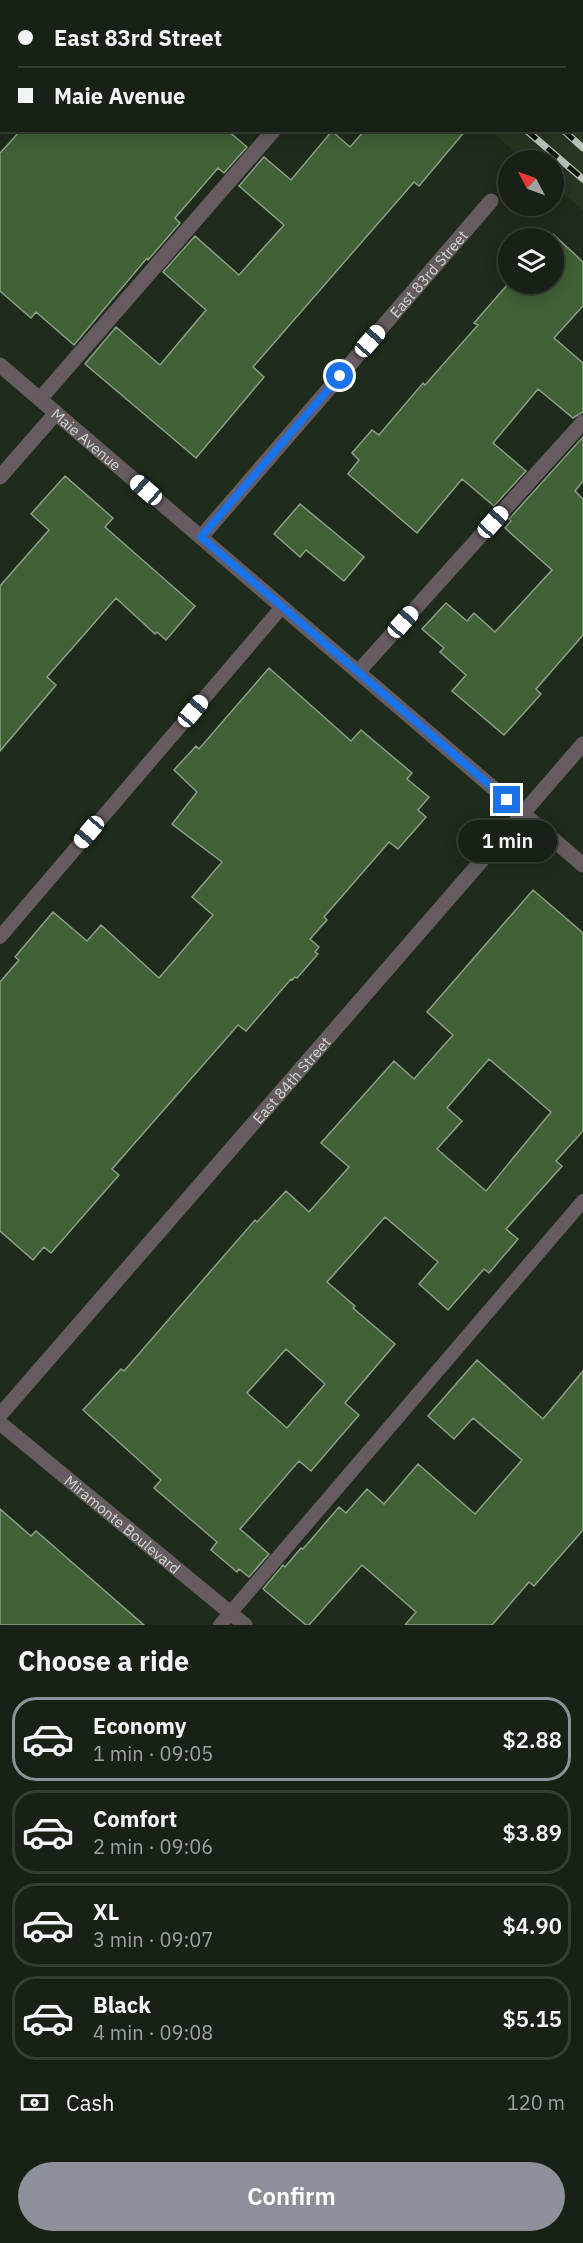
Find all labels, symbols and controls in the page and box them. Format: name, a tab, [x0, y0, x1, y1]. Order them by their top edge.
text: East 83rd Street	[54, 23, 222, 52]
text: Maie Avenue	[54, 81, 185, 110]
north arrow	[498, 150, 564, 216]
map controls	[498, 150, 564, 294]
street label: East 83rd Street	[385, 226, 471, 321]
button: layers	[498, 228, 564, 294]
car	[351, 322, 389, 360]
route start	[326, 362, 353, 389]
street label: Maie Avenue	[48, 404, 125, 474]
car	[127, 471, 165, 509]
car	[474, 503, 512, 541]
car	[384, 603, 422, 641]
car	[175, 691, 211, 731]
route end	[493, 786, 520, 813]
car	[71, 812, 107, 852]
callout: 1 min	[458, 821, 556, 863]
text: 1 min	[482, 827, 533, 854]
street label: East 84th Street	[248, 1032, 334, 1127]
street label: Miramonte Boulevard	[61, 1471, 185, 1578]
text: Choose a ride	[18, 1643, 189, 1678]
text: Economy	[93, 1711, 187, 1740]
icon: car	[21, 1712, 75, 1766]
text: $2.88	[503, 1725, 562, 1754]
text: 1 min · 09:05	[93, 1740, 213, 1767]
text: Comfort	[93, 1804, 177, 1833]
icon: car	[21, 1805, 75, 1859]
text: $3.89	[503, 1818, 562, 1847]
text: 2 min · 09:06	[93, 1833, 213, 1860]
text: XL	[93, 1897, 119, 1926]
icon: car	[21, 1898, 75, 1952]
text: $4.90	[503, 1911, 562, 1940]
text: 3 min · 09:07	[93, 1926, 213, 1953]
text: Black	[93, 1990, 151, 2019]
icon: car	[21, 1991, 75, 2045]
text: $5.15	[503, 2004, 562, 2033]
text: 4 min · 09:08	[93, 2019, 213, 2046]
icon: cash	[18, 2086, 51, 2119]
text: Cash	[66, 2088, 115, 2117]
text: 120 m	[507, 2089, 565, 2116]
button: Confirm	[18, 2162, 565, 2231]

